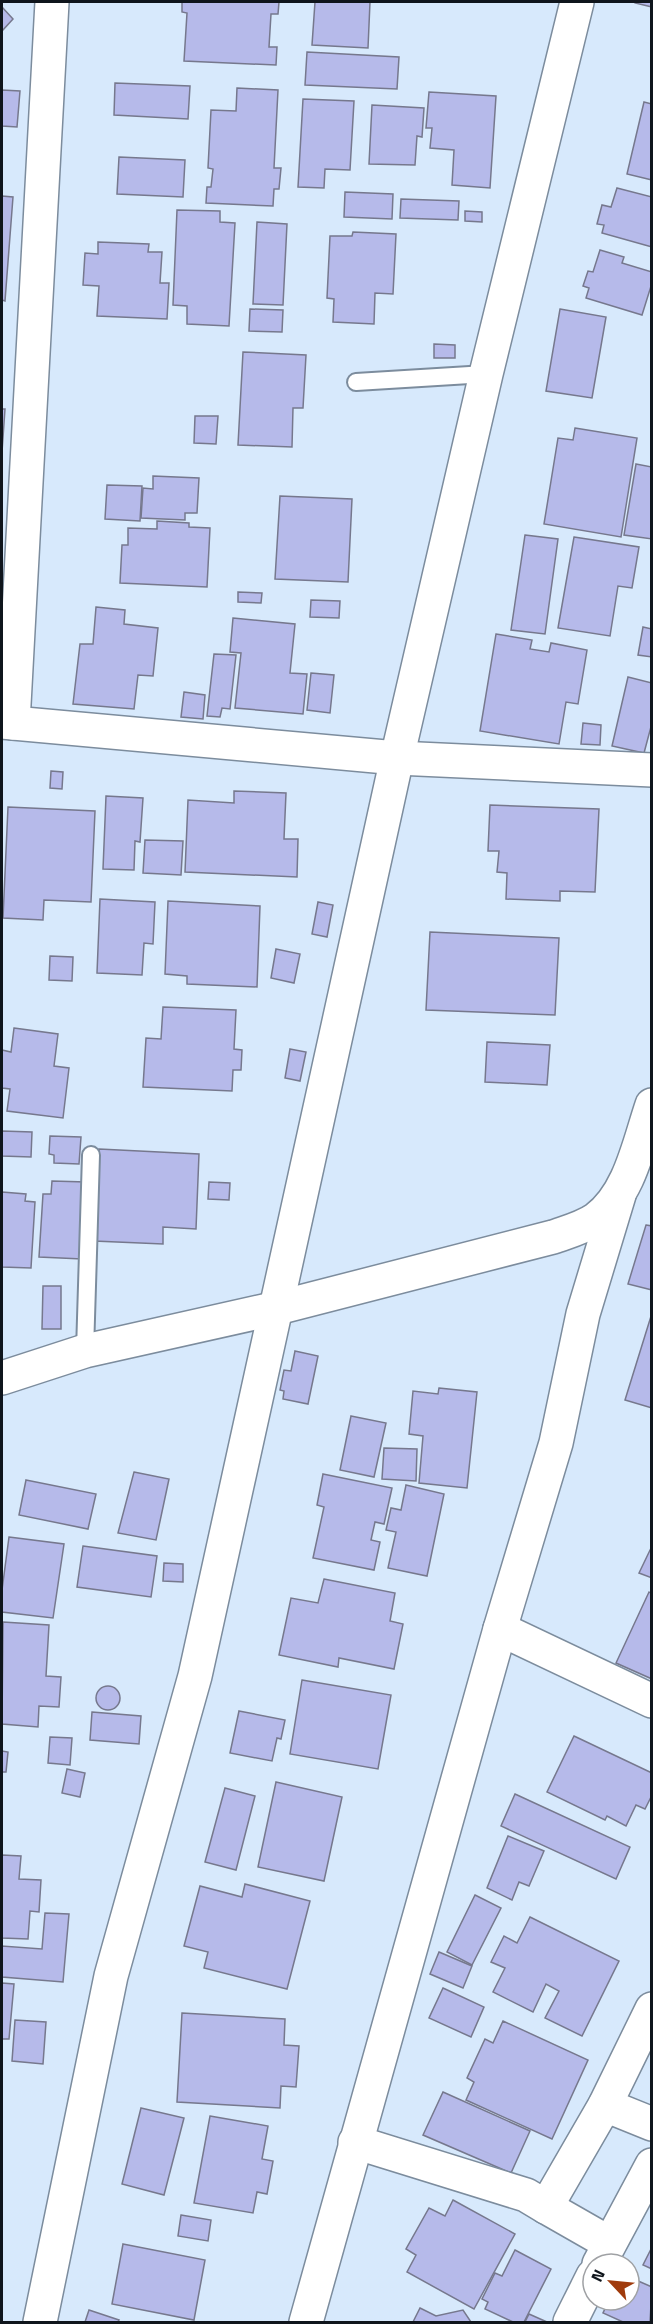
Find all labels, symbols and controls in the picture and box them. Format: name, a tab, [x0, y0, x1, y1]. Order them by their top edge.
north arrow	[581, 2252, 641, 2312]
text: N	[584, 2265, 611, 2286]

